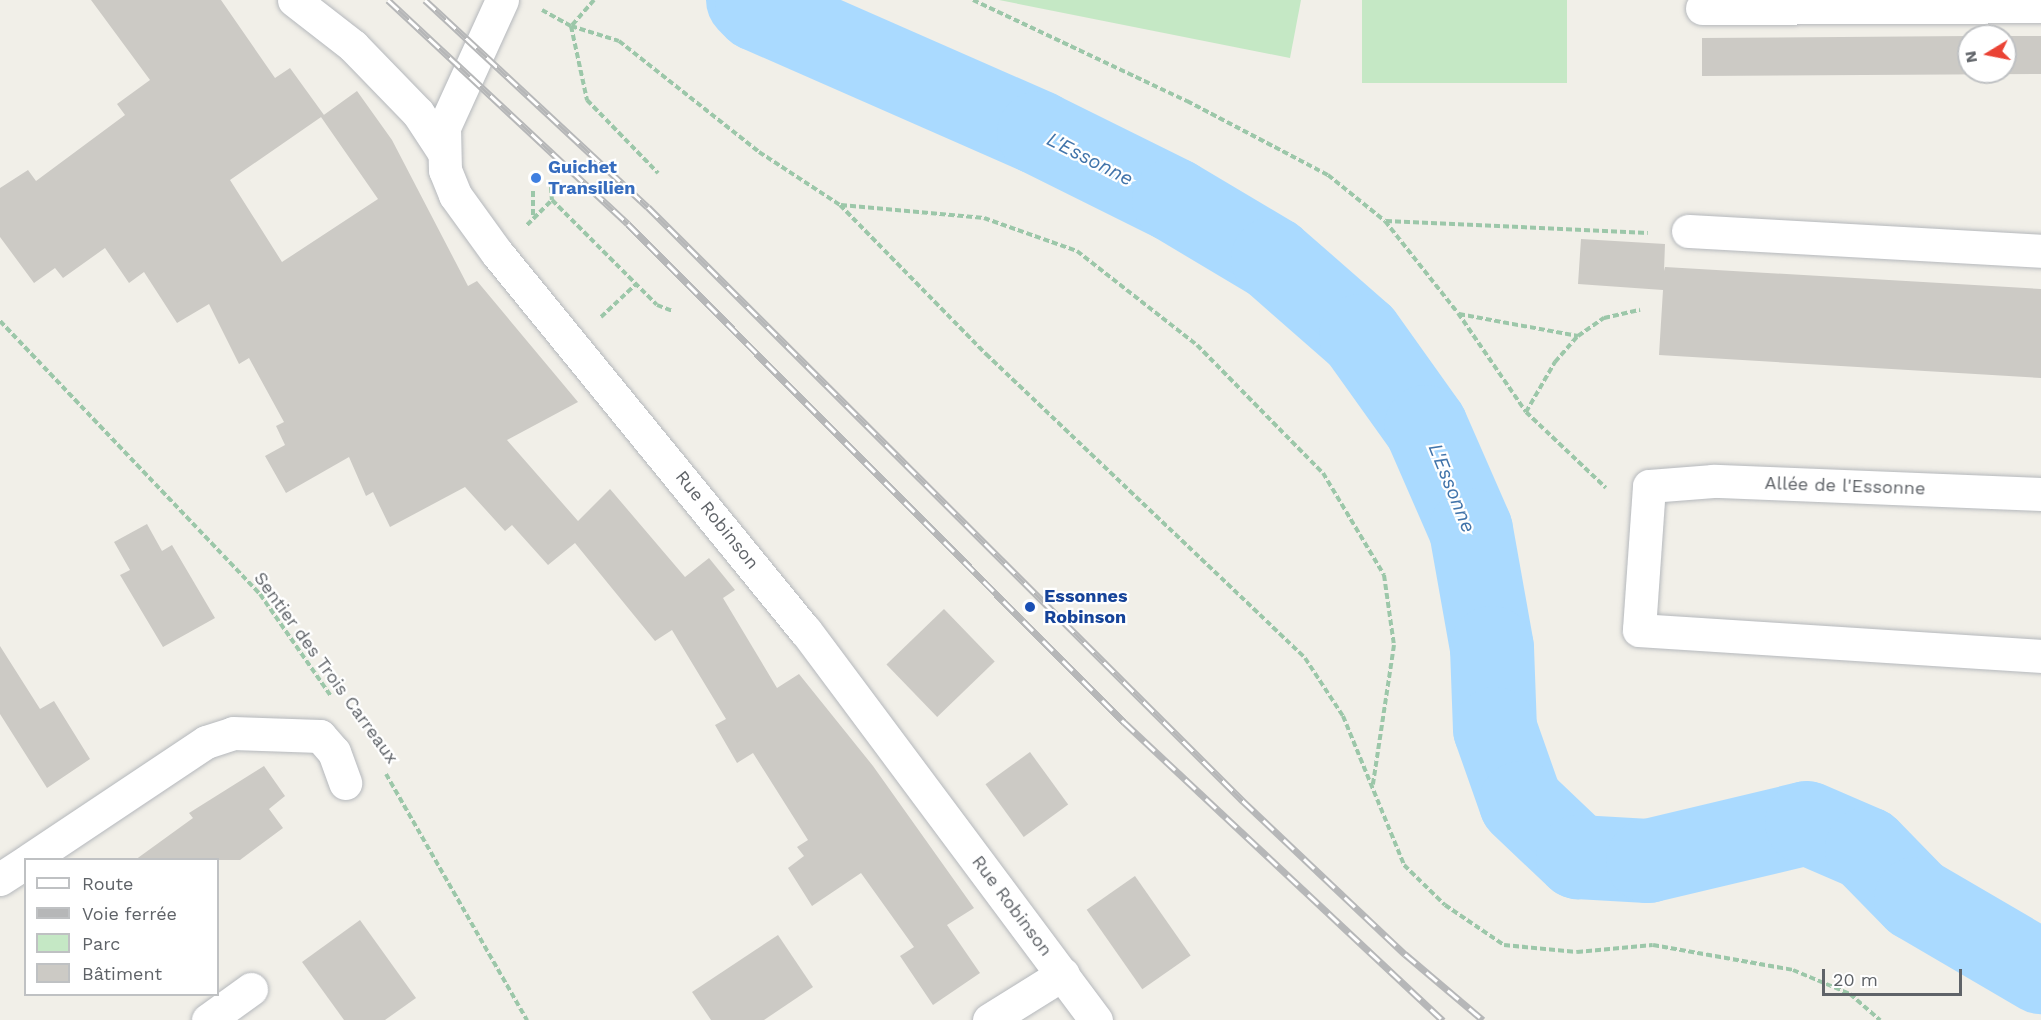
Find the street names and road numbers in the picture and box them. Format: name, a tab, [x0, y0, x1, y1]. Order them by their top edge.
street label: Rue Robinson	[671, 466, 763, 574]
street label: Allée de l'Essonne	[1764, 472, 1926, 500]
street label: Sentier des Trois Carreaux	[249, 568, 403, 768]
street label: Rue Robinson	[967, 851, 1057, 961]

